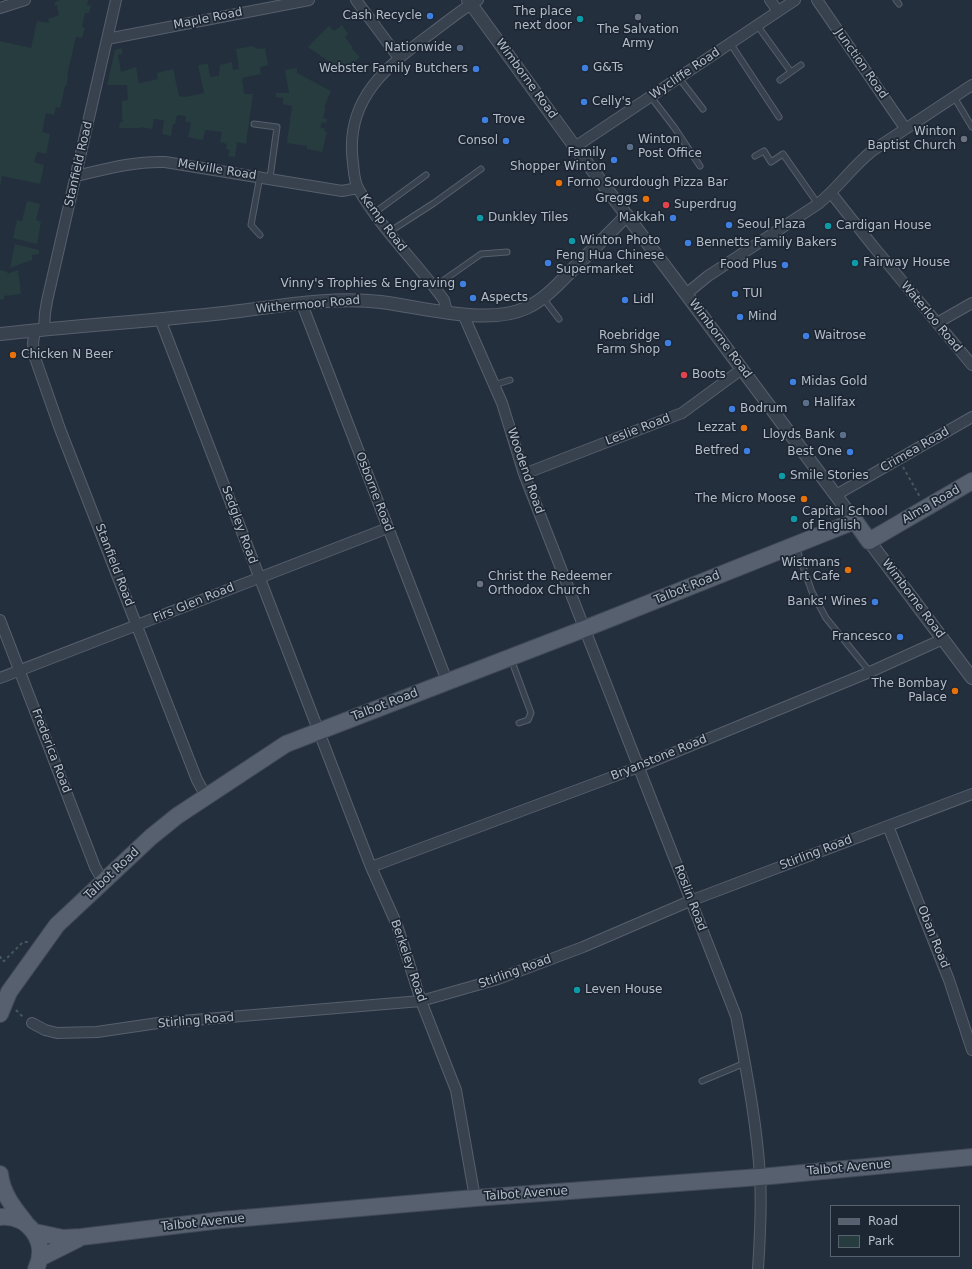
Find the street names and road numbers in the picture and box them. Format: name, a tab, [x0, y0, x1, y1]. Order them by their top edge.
street label: Maple Road	[172, 5, 244, 33]
street label: Junction Road	[832, 26, 890, 102]
street label: Wimborne Road	[492, 36, 560, 122]
street label: Wycliffe Road	[647, 45, 723, 103]
street label: Stanfield Road	[62, 120, 96, 208]
street label: Melville Road	[177, 157, 257, 183]
street label: Kemp Road	[357, 192, 409, 254]
street label: Waterloo Road	[897, 279, 965, 355]
street label: Withermoor Road	[255, 293, 361, 317]
street label: Wimborne Road	[686, 297, 754, 381]
street label: Leslie Road	[604, 411, 672, 449]
street label: Crimea Road	[878, 425, 952, 475]
street label: Woodend Road	[504, 426, 546, 516]
street label: Osborne Road	[352, 450, 396, 534]
street label: Alma Road	[899, 483, 963, 527]
street label: Sedgley Road	[218, 484, 260, 566]
street label: Stanfield Road	[92, 522, 136, 608]
street label: Wimborne Road	[879, 557, 947, 641]
street label: Talbot Road	[652, 568, 722, 608]
street label: Firs Glen Road	[151, 580, 237, 626]
street label: Talbot Road	[350, 686, 420, 724]
street label: Frederica Road	[28, 707, 74, 795]
street label: Bryanstone Road	[609, 732, 709, 784]
street label: Stirling Road	[778, 833, 854, 873]
street label: Talbot Road	[82, 845, 142, 903]
street label: Roslin Road	[671, 863, 709, 933]
street label: Oban Road	[914, 904, 952, 970]
street label: Berkeley Road	[387, 918, 429, 1004]
street label: Stirling Road	[477, 952, 553, 992]
street label: Stirling Road	[157, 1010, 235, 1032]
street label: Talbot Avenue	[806, 1157, 892, 1179]
street label: Talbot Avenue	[484, 1184, 568, 1204]
street label: Talbot Avenue	[160, 1211, 246, 1235]

